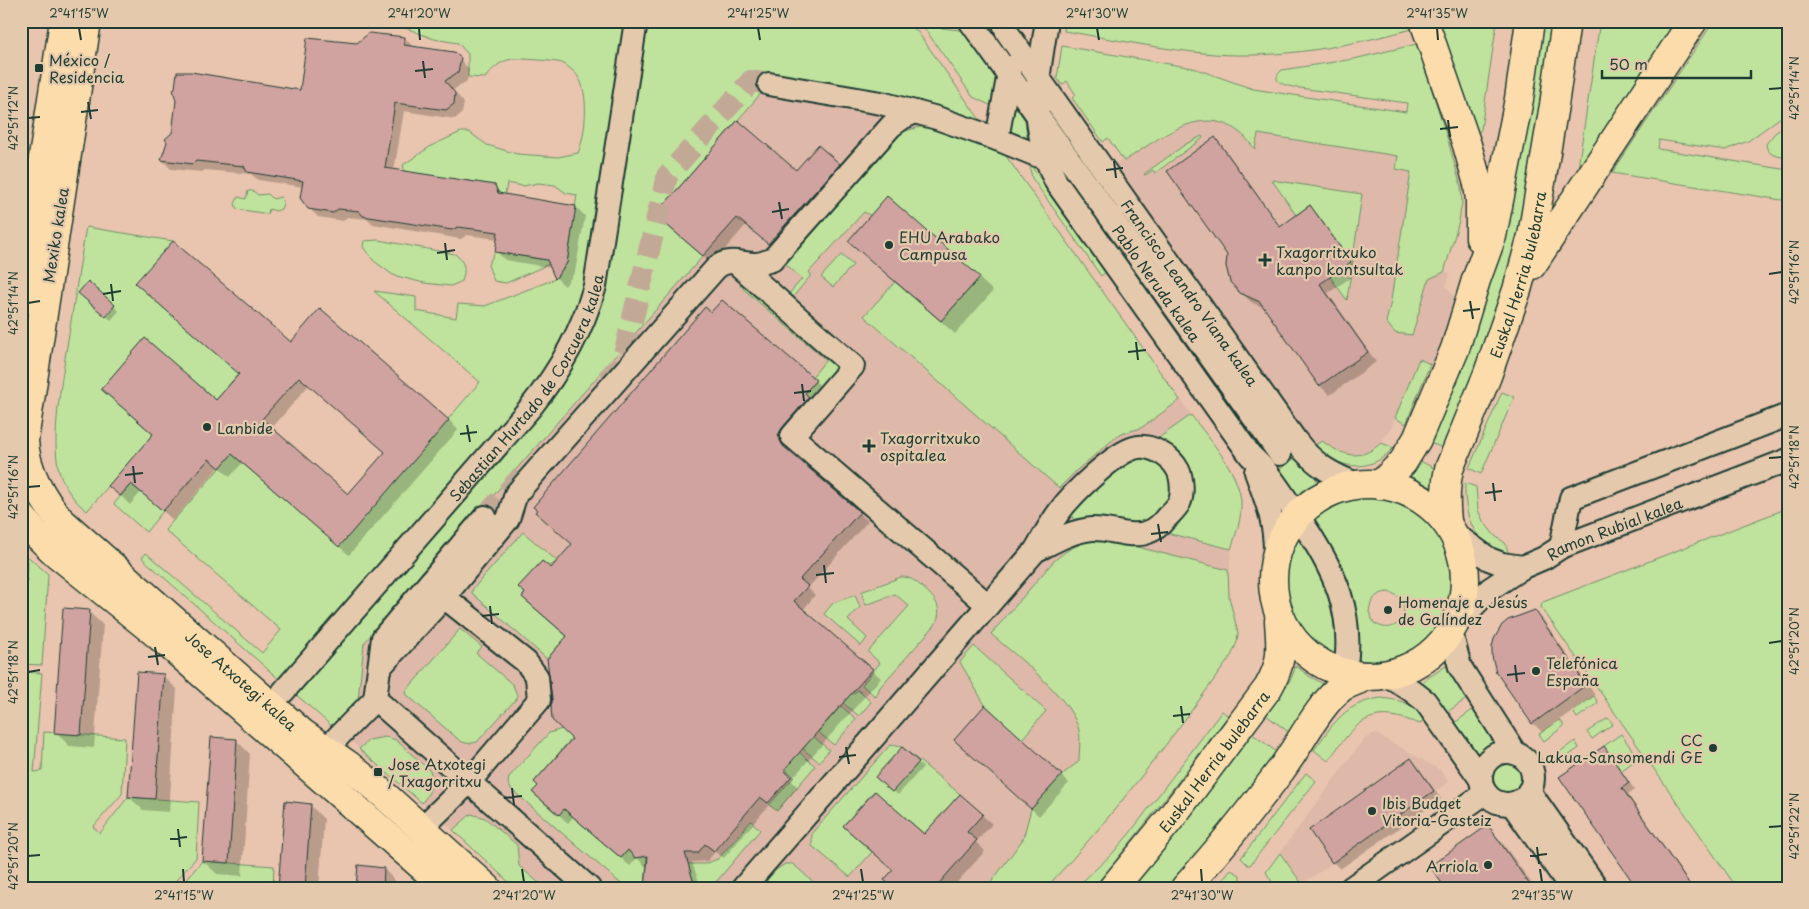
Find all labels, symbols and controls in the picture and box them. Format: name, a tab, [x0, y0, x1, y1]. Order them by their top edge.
text: 2°41'15"W	[49, 4, 109, 22]
text: 2°41'20"W	[387, 4, 451, 22]
text: 2°41'25"W	[727, 4, 790, 22]
text: 2°41'30"W	[1066, 4, 1129, 22]
text: 2°41'35"W	[1406, 4, 1468, 22]
place label: México / Residencia	[49, 48, 125, 88]
scale bar	[1602, 48, 1750, 80]
text: 50 m	[1609, 52, 1648, 75]
text: 42°51'14"N	[1785, 56, 1803, 120]
marker: México / Residencia	[33, 62, 45, 74]
text: 42°51'12"N	[4, 86, 22, 150]
street label: Mexiko kalea	[36, 185, 74, 284]
street label: Euskal Herria bulebarra	[1483, 189, 1551, 361]
street label: Francisco Leandro Viana kalea	[1116, 194, 1265, 391]
street label: Pablo Neruda kalea	[1108, 220, 1207, 346]
place label: EHU Arabako Campusa	[899, 225, 1000, 265]
marker: EHU Arabako Campusa	[883, 239, 895, 251]
place label: Txagorritxuko kanpo kontsultak	[1276, 240, 1403, 280]
text: 42°51'16"N	[1785, 240, 1803, 304]
marker: Txagorritxuko kanpo kontsultak	[1258, 253, 1272, 267]
text: 42°51'14"N	[4, 271, 22, 335]
street label: Sebastian Hurtado de Corcuera kalea	[443, 272, 608, 506]
place label: Lanbide	[217, 416, 273, 439]
marker: Lanbide	[201, 421, 213, 433]
text: 42°51'18"N	[1785, 425, 1803, 489]
place label: Txagorritxuko ospitalea	[880, 426, 980, 466]
marker: Txagorritxuko ospitalea	[862, 439, 876, 453]
text: 42°51'16"N	[4, 455, 22, 519]
street label: Ramon Rubial kalea	[1541, 490, 1686, 565]
place label: Homenaje a Jesús de Galíndez	[1398, 590, 1528, 630]
marker: Homenaje a Jesús de Galíndez	[1382, 604, 1394, 616]
text: 42°51'20"N	[1785, 607, 1803, 675]
street label: Jose Atxotegi kalea	[181, 624, 303, 736]
text: 42°51'18"N	[4, 640, 22, 704]
place label: Telefónica España	[1546, 651, 1618, 691]
marker: Telefónica España	[1530, 665, 1542, 677]
street label: Euskal Herria bulebarra	[1152, 685, 1275, 837]
place label: CC Lakua-Sansomendi GE	[1537, 728, 1703, 768]
marker: CC Lakua-Sansomendi GE	[1707, 742, 1719, 754]
place label: Jose Atxotegi / Txagorritxu	[388, 752, 486, 792]
marker: Jose Atxotegi / Txagorritxu	[372, 766, 384, 778]
place label: Ibis Budget Vitoria-Gasteiz	[1382, 791, 1491, 831]
text: 42°51'22"N	[1785, 793, 1803, 859]
marker: Ibis Budget Vitoria-Gasteiz	[1366, 805, 1378, 817]
text: 42°51'20"N	[4, 822, 22, 890]
place label: Arriola	[1426, 854, 1479, 877]
marker: Arriola	[1482, 859, 1494, 871]
text: 2°41'15"W	[154, 886, 214, 904]
text: 2°41'20"W	[492, 886, 556, 904]
text: 2°41'25"W	[832, 886, 895, 904]
text: 2°41'30"W	[1171, 886, 1234, 904]
text: 2°41'35"W	[1511, 886, 1573, 904]

